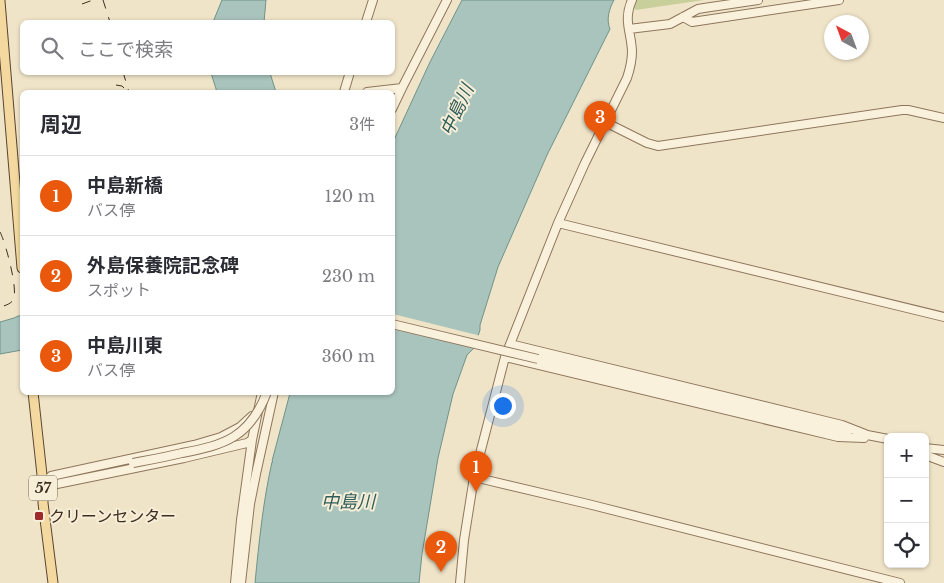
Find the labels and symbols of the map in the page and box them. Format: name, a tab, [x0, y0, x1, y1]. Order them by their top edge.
north arrow	[824, 15, 869, 60]
water label: 中島川	[436, 79, 479, 139]
pin: 3	[584, 101, 616, 142]
your location	[490, 393, 516, 419]
pin: 1	[460, 451, 492, 492]
road number: 57	[29, 476, 57, 500]
water label: 中島川	[321, 491, 377, 513]
place label: クリーンセンター	[49, 506, 176, 526]
marker: クリーンセンター	[33, 510, 45, 522]
pin: 2	[425, 531, 457, 572]

